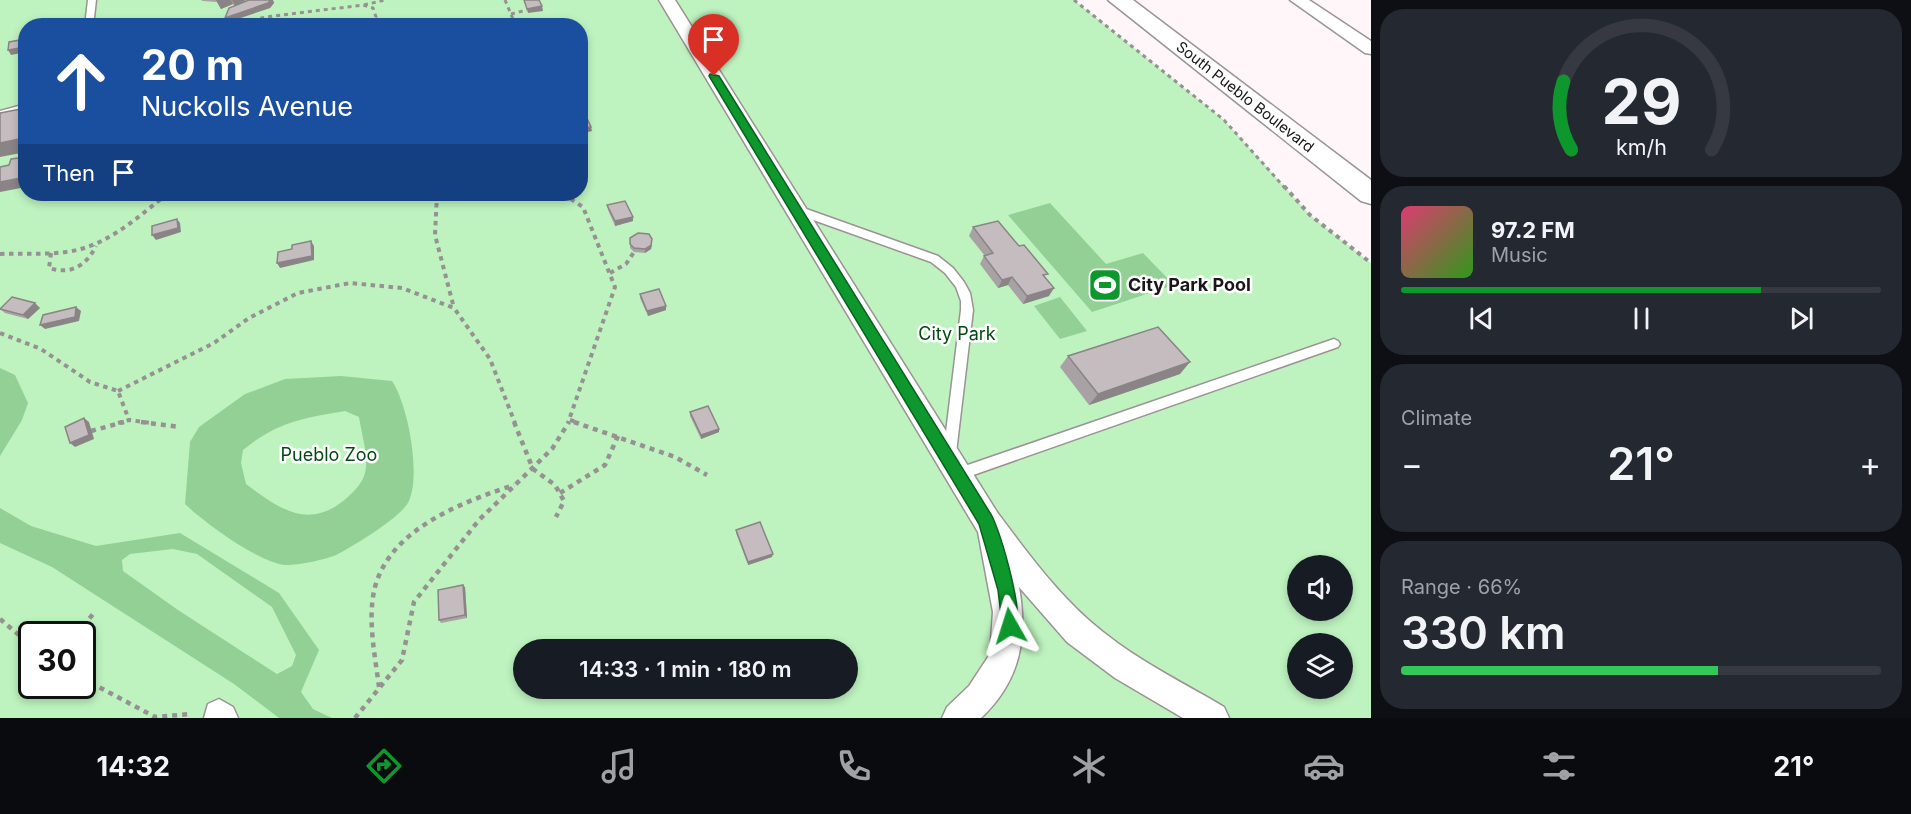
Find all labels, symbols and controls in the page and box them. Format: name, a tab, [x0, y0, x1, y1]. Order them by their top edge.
pin	[688, 14, 739, 76]
icon: arrive	[697, 23, 730, 56]
street label: South Pueblo Boulevard	[1173, 37, 1318, 156]
text: 20 m	[141, 39, 244, 90]
icon: ahead	[42, 42, 120, 120]
text: 29	[1601, 64, 1681, 139]
text: Nuckolls Avenue	[141, 90, 353, 123]
text: km/h	[1616, 135, 1666, 161]
icon: arrive	[107, 156, 140, 189]
text: Then	[42, 160, 95, 186]
text: 97.2 FM	[1491, 217, 1575, 243]
text: Music	[1491, 243, 1548, 267]
sports icon: City Park Pool	[1087, 267, 1123, 303]
place label: City Park Pool	[1128, 274, 1251, 295]
icon: previous	[1465, 302, 1498, 335]
icon: pause	[1625, 302, 1658, 335]
icon: next	[1785, 302, 1818, 335]
park label: City Park	[918, 323, 996, 344]
text: Climate	[1401, 406, 1472, 430]
text: 21°	[1607, 436, 1675, 491]
park label: Pueblo Zoo	[281, 444, 377, 465]
text: −	[1401, 444, 1423, 484]
text: +	[1859, 444, 1881, 484]
map controls	[1287, 555, 1353, 699]
button: sound	[1287, 555, 1353, 621]
text: Range · 66%	[1401, 575, 1522, 599]
position arrow	[978, 594, 1042, 658]
text: 330 km	[1401, 605, 1565, 660]
speed limit sign: 30	[18, 621, 96, 699]
button: layers	[1287, 633, 1353, 699]
text: 14:33 · 1 min · 180 m	[579, 656, 792, 682]
icon: directions	[363, 745, 405, 787]
icon: music	[598, 745, 640, 787]
icon: phone	[833, 745, 875, 787]
icon: climate	[1068, 745, 1110, 787]
icon: car	[1303, 745, 1345, 787]
icon: filters	[1538, 745, 1580, 787]
text: 14:32	[97, 750, 170, 783]
text: 21°	[1773, 750, 1814, 783]

